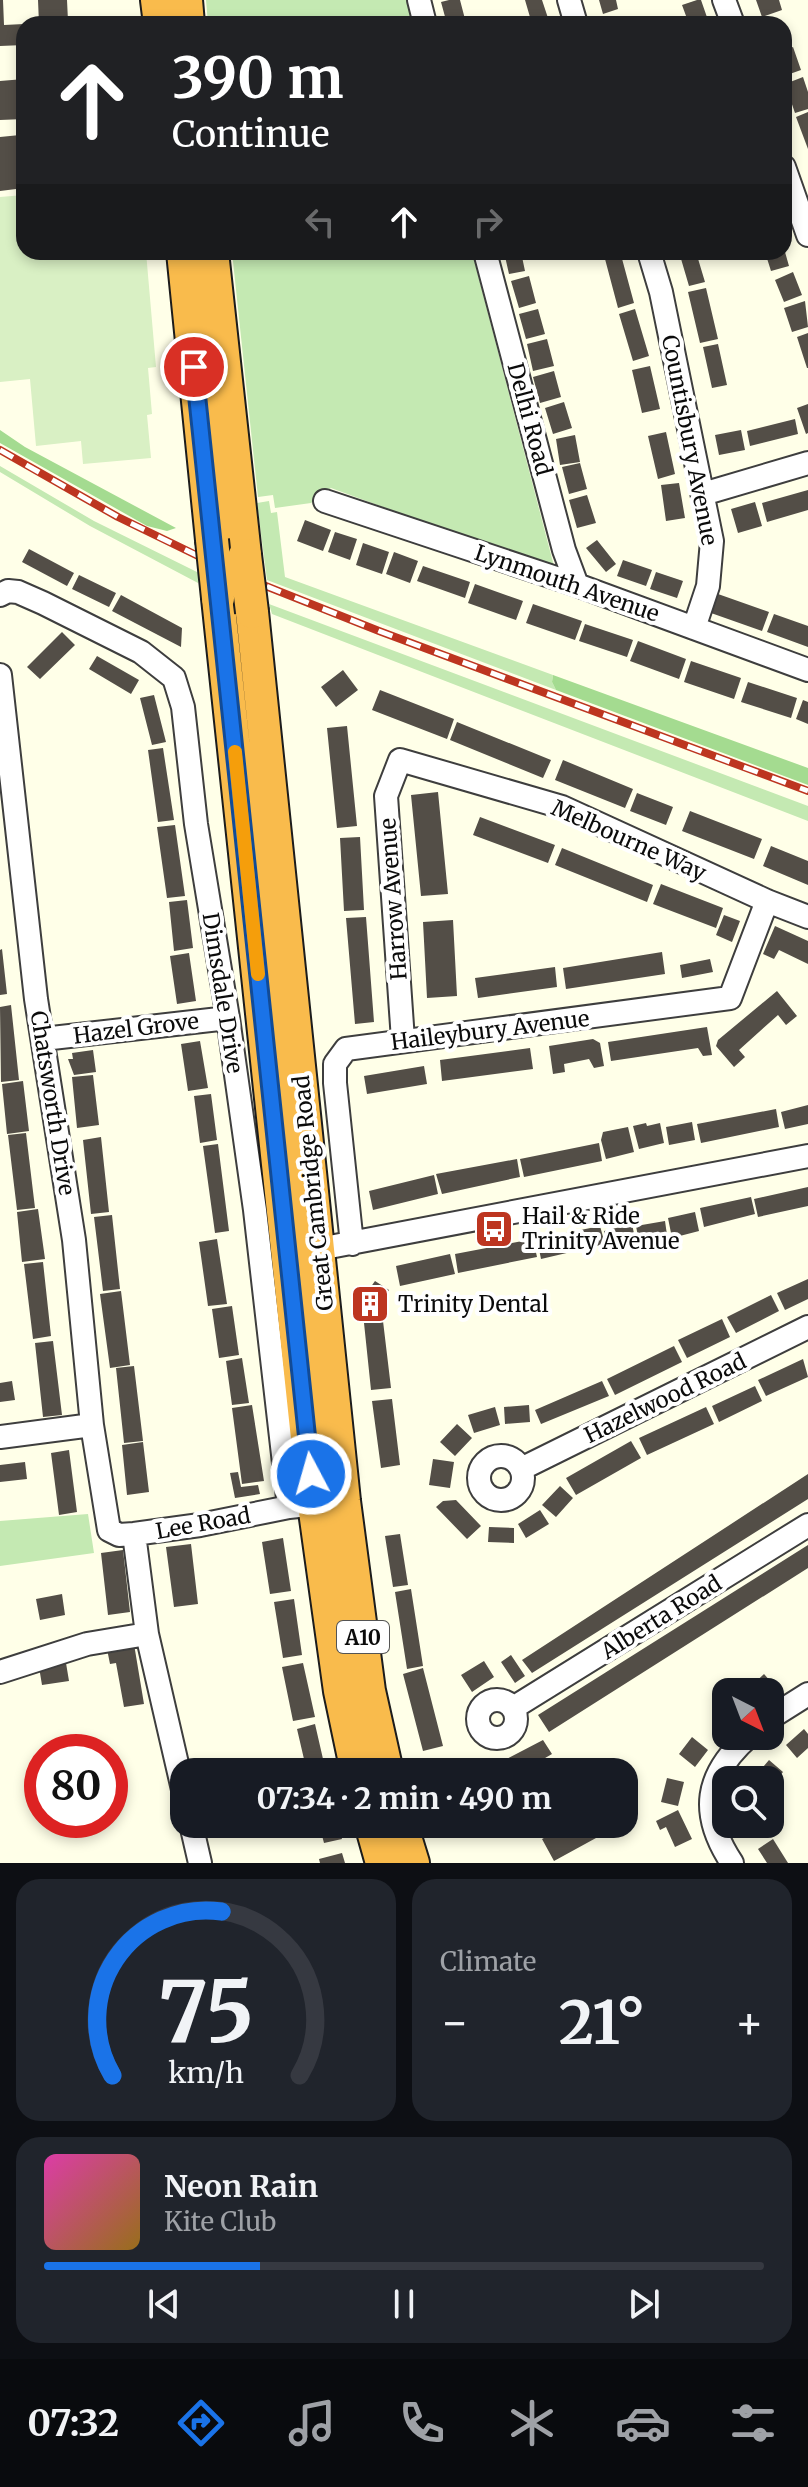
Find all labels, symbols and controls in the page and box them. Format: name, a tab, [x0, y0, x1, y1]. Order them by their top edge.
text: 390 m	[172, 43, 344, 113]
icon: ahead	[40, 48, 144, 152]
text: Continue	[172, 112, 330, 157]
icon: left	[298, 200, 342, 244]
icon: ahead	[382, 200, 426, 244]
icon: right	[466, 200, 510, 244]
street label: Countisbury Avenue	[656, 332, 724, 548]
pin	[160, 333, 228, 401]
icon: arrive	[172, 345, 216, 389]
street label: Delhi Road	[502, 360, 558, 478]
street label: Lynmouth Avenue	[471, 538, 663, 628]
street label: Melbourne Way	[547, 793, 711, 887]
street label: Harrow Avenue	[373, 817, 413, 981]
street label: Dimsdale Drive	[196, 911, 250, 1075]
street label: Haileybury Avenue	[389, 1004, 591, 1056]
street label: Hazel Grove	[72, 1006, 200, 1050]
street label: Chatsworth Drive	[25, 1009, 81, 1197]
street label: Great Cambridge Road	[287, 1074, 339, 1312]
place label: Hail & Ride Trinity Avenue	[522, 1202, 680, 1255]
bus stop icon: Hail & Ride Trinity Avenue	[473, 1208, 515, 1250]
building icon: Trinity Dental	[349, 1283, 391, 1325]
place label: Trinity Dental	[398, 1290, 549, 1318]
street label: Hazelwood Road	[580, 1347, 750, 1449]
position arrow	[269, 1432, 353, 1516]
street label: Lee Road	[153, 1501, 253, 1545]
street label: Alberta Road	[595, 1569, 726, 1666]
road number: A10	[337, 1621, 389, 1653]
north arrow	[712, 1678, 784, 1750]
map controls	[712, 1678, 784, 1838]
speed limit sign: 80	[24, 1734, 128, 1838]
button: search	[712, 1766, 784, 1838]
text: 07:34 · 2 min · 490 m	[256, 1779, 552, 1817]
text: Climate	[440, 1945, 536, 1978]
text: 75	[158, 1960, 254, 2065]
text: 21°	[559, 1985, 645, 2060]
text: −	[440, 1995, 469, 2050]
text: +	[735, 1995, 764, 2050]
text: km/h	[168, 2055, 244, 2091]
text: Neon Rain	[164, 2167, 318, 2205]
text: Kite Club	[164, 2205, 276, 2238]
icon: previous	[142, 2282, 186, 2326]
icon: pause	[382, 2282, 426, 2326]
icon: next	[622, 2282, 666, 2326]
icon: directions	[173, 2395, 229, 2451]
icon: music	[284, 2395, 340, 2451]
icon: phone	[394, 2395, 450, 2451]
icon: climate	[504, 2395, 560, 2451]
icon: car	[615, 2395, 671, 2451]
icon: filters	[725, 2395, 781, 2451]
text: 07:32	[27, 2401, 119, 2446]

